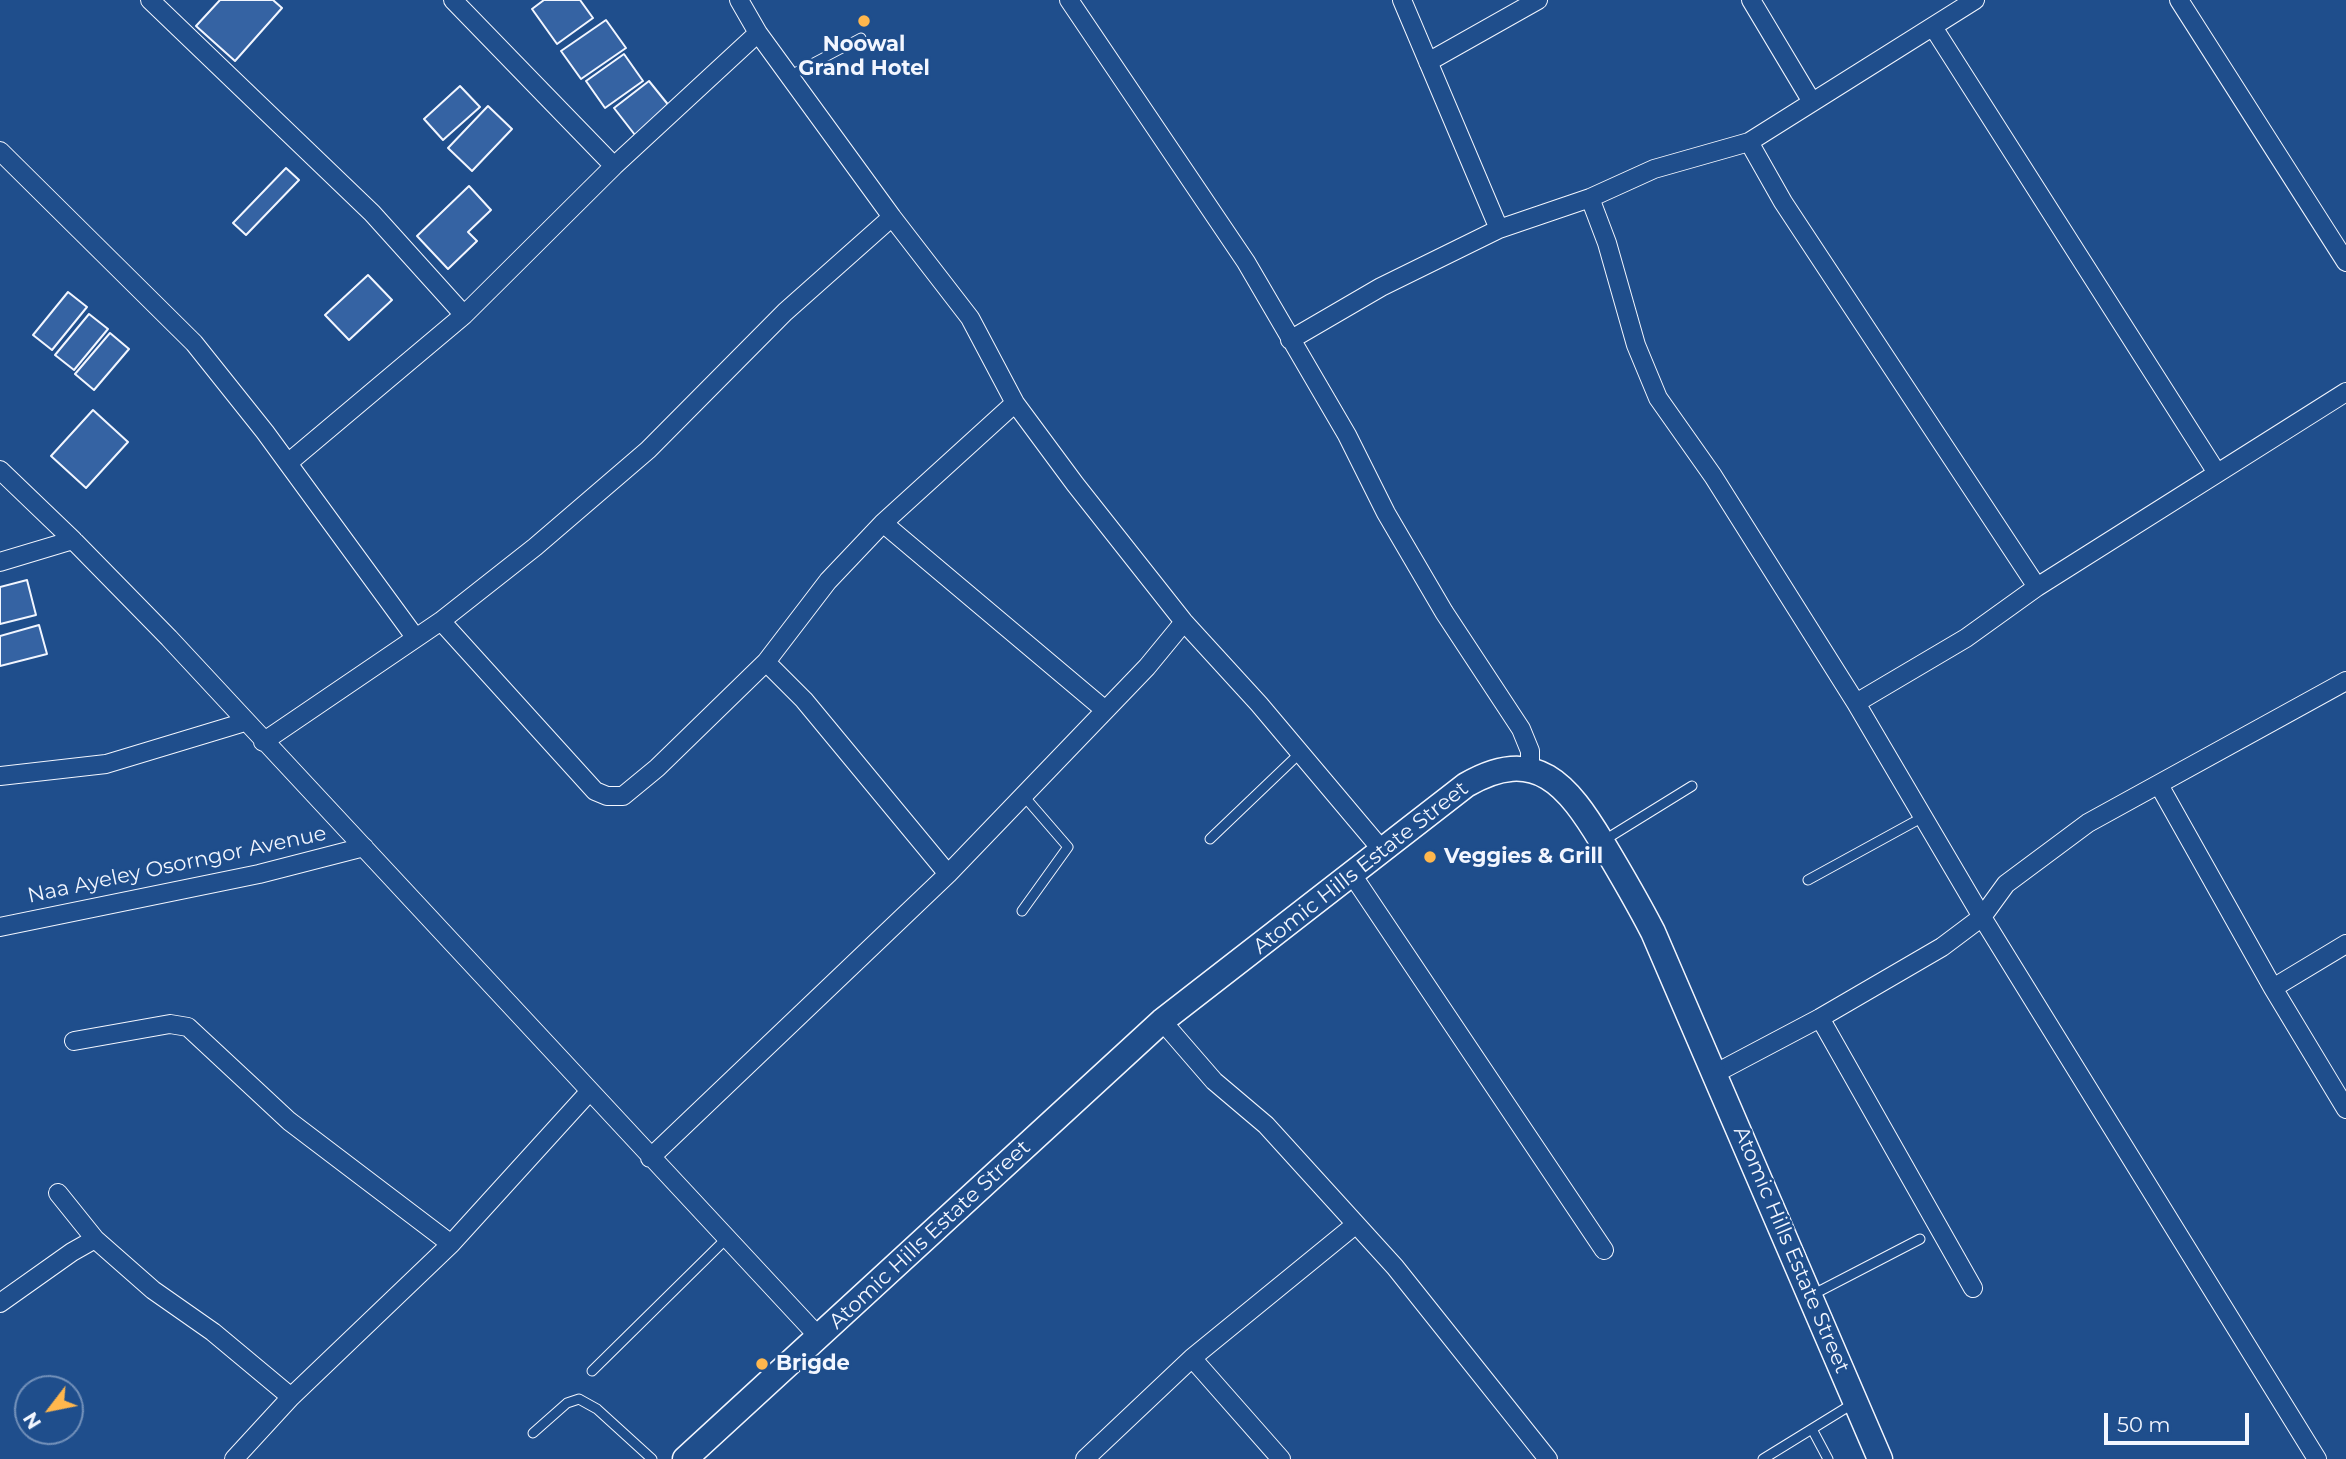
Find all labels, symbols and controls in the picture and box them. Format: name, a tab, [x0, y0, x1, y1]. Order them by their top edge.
marker: Noowal Grand Hotel	[856, 13, 872, 29]
place label: Noowal Grand Hotel	[798, 32, 930, 82]
street label: Atomic Hills Estate Street	[1249, 776, 1473, 960]
street label: Naa Ayeley Osorngor Avenue	[25, 821, 329, 909]
place label: Veggies & Grill	[1444, 844, 1603, 870]
marker: Veggies & Grill	[1422, 849, 1438, 865]
street label: Atomic Hills Estate Street	[1727, 1123, 1855, 1377]
street label: Atomic Hills Estate Street	[824, 1135, 1036, 1335]
place label: Brigde	[776, 1351, 850, 1377]
marker: Brigde	[754, 1356, 770, 1372]
north arrow	[14, 1375, 84, 1445]
scale bar	[2108, 1400, 2253, 1444]
text: N	[19, 1408, 46, 1433]
text: 50 m	[2117, 1412, 2171, 1437]

